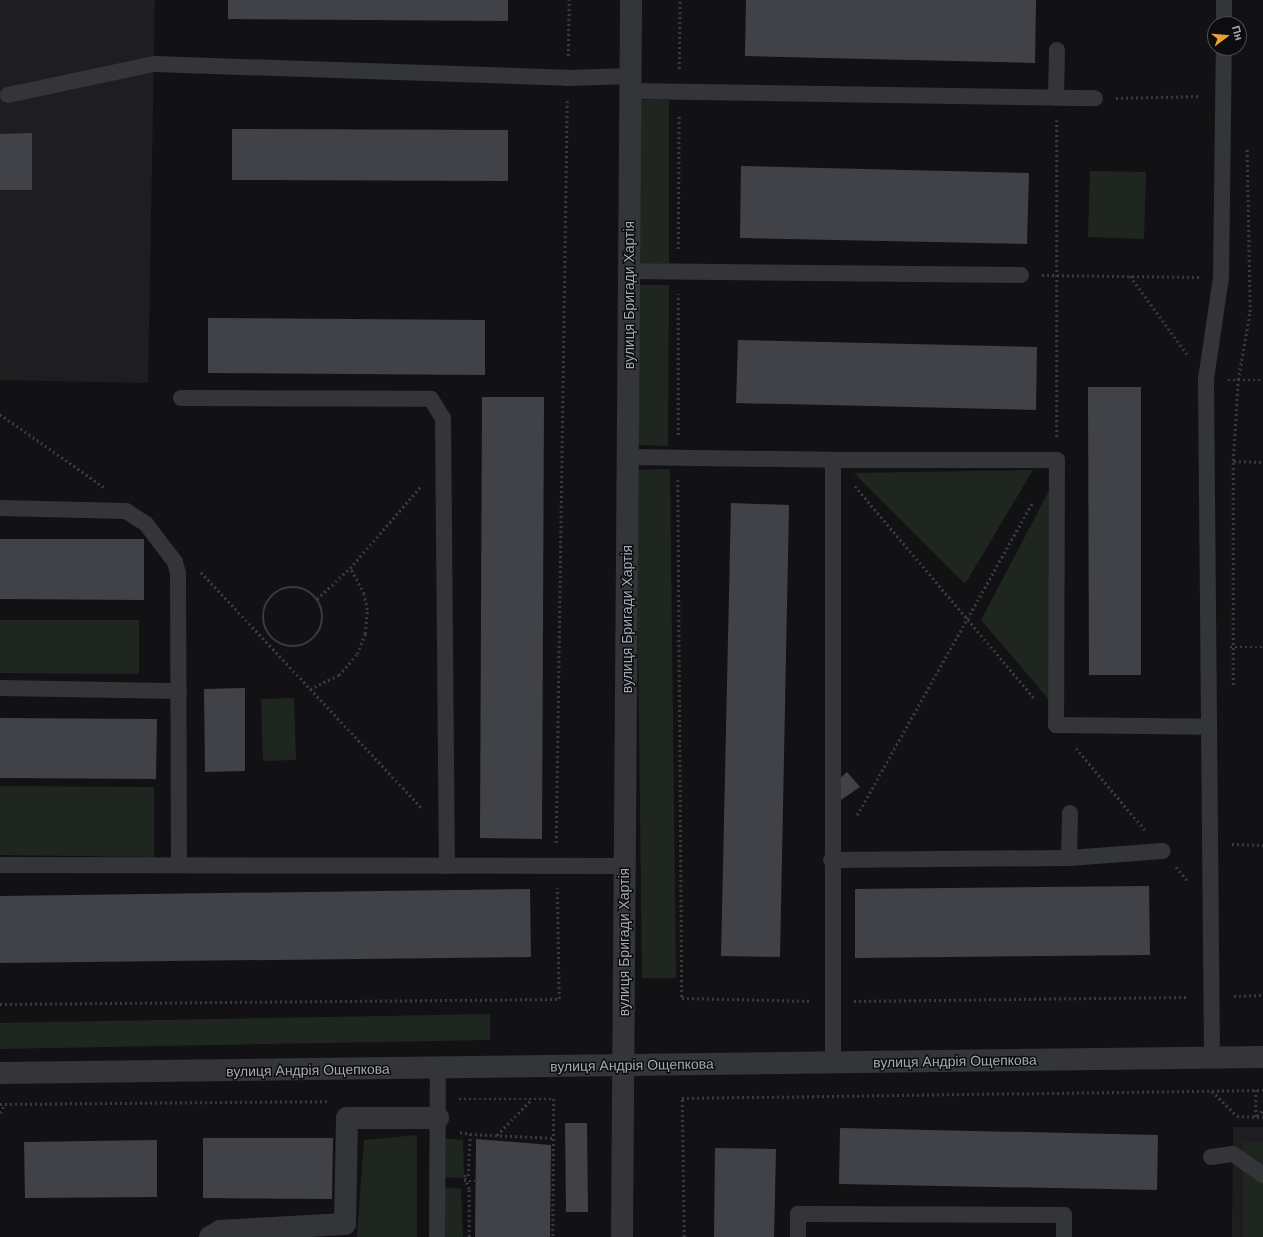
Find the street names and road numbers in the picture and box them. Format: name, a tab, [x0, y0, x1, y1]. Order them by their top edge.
street label: вулиця Бригади Хартія	[621, 221, 637, 369]
street label: вулиця Бригади Хартія	[619, 545, 635, 693]
street label: вулиця Бригади Хартія	[616, 868, 632, 1016]
street label: вулиця Андрія Ощепкова	[873, 1051, 1037, 1071]
street label: вулиця Андрія Ощепкова	[550, 1055, 714, 1075]
street label: вулиця Андрія Ощепкова	[226, 1060, 390, 1080]

